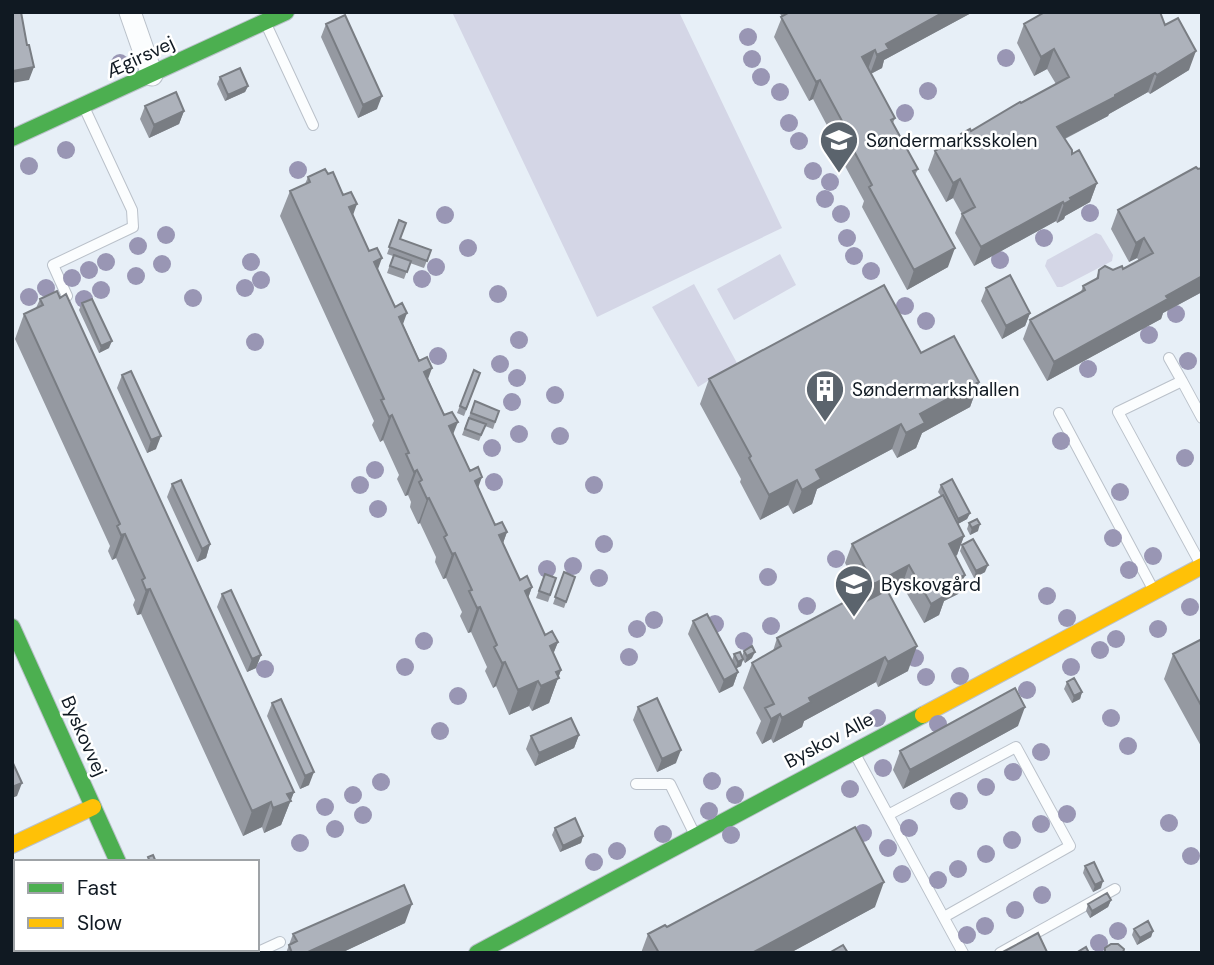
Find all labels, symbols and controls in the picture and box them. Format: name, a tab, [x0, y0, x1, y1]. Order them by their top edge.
street label: Ægirsvej	[101, 30, 179, 84]
school or university icon: Søndermarksskolen	[818, 119, 860, 174]
place label: Søndermarksskolen	[866, 128, 1038, 153]
building icon: Søndermarkshallen	[804, 368, 846, 423]
place label: Søndermarkshallen	[852, 377, 1019, 402]
school or university icon: Byskovgård	[833, 563, 875, 618]
place label: Byskovgård	[881, 572, 981, 597]
street label: Byskovvej	[55, 692, 113, 780]
street label: Byskov Alle	[780, 706, 878, 774]
legend	[14, 860, 259, 951]
text: Fast	[77, 874, 117, 902]
text: Slow	[77, 909, 122, 937]

